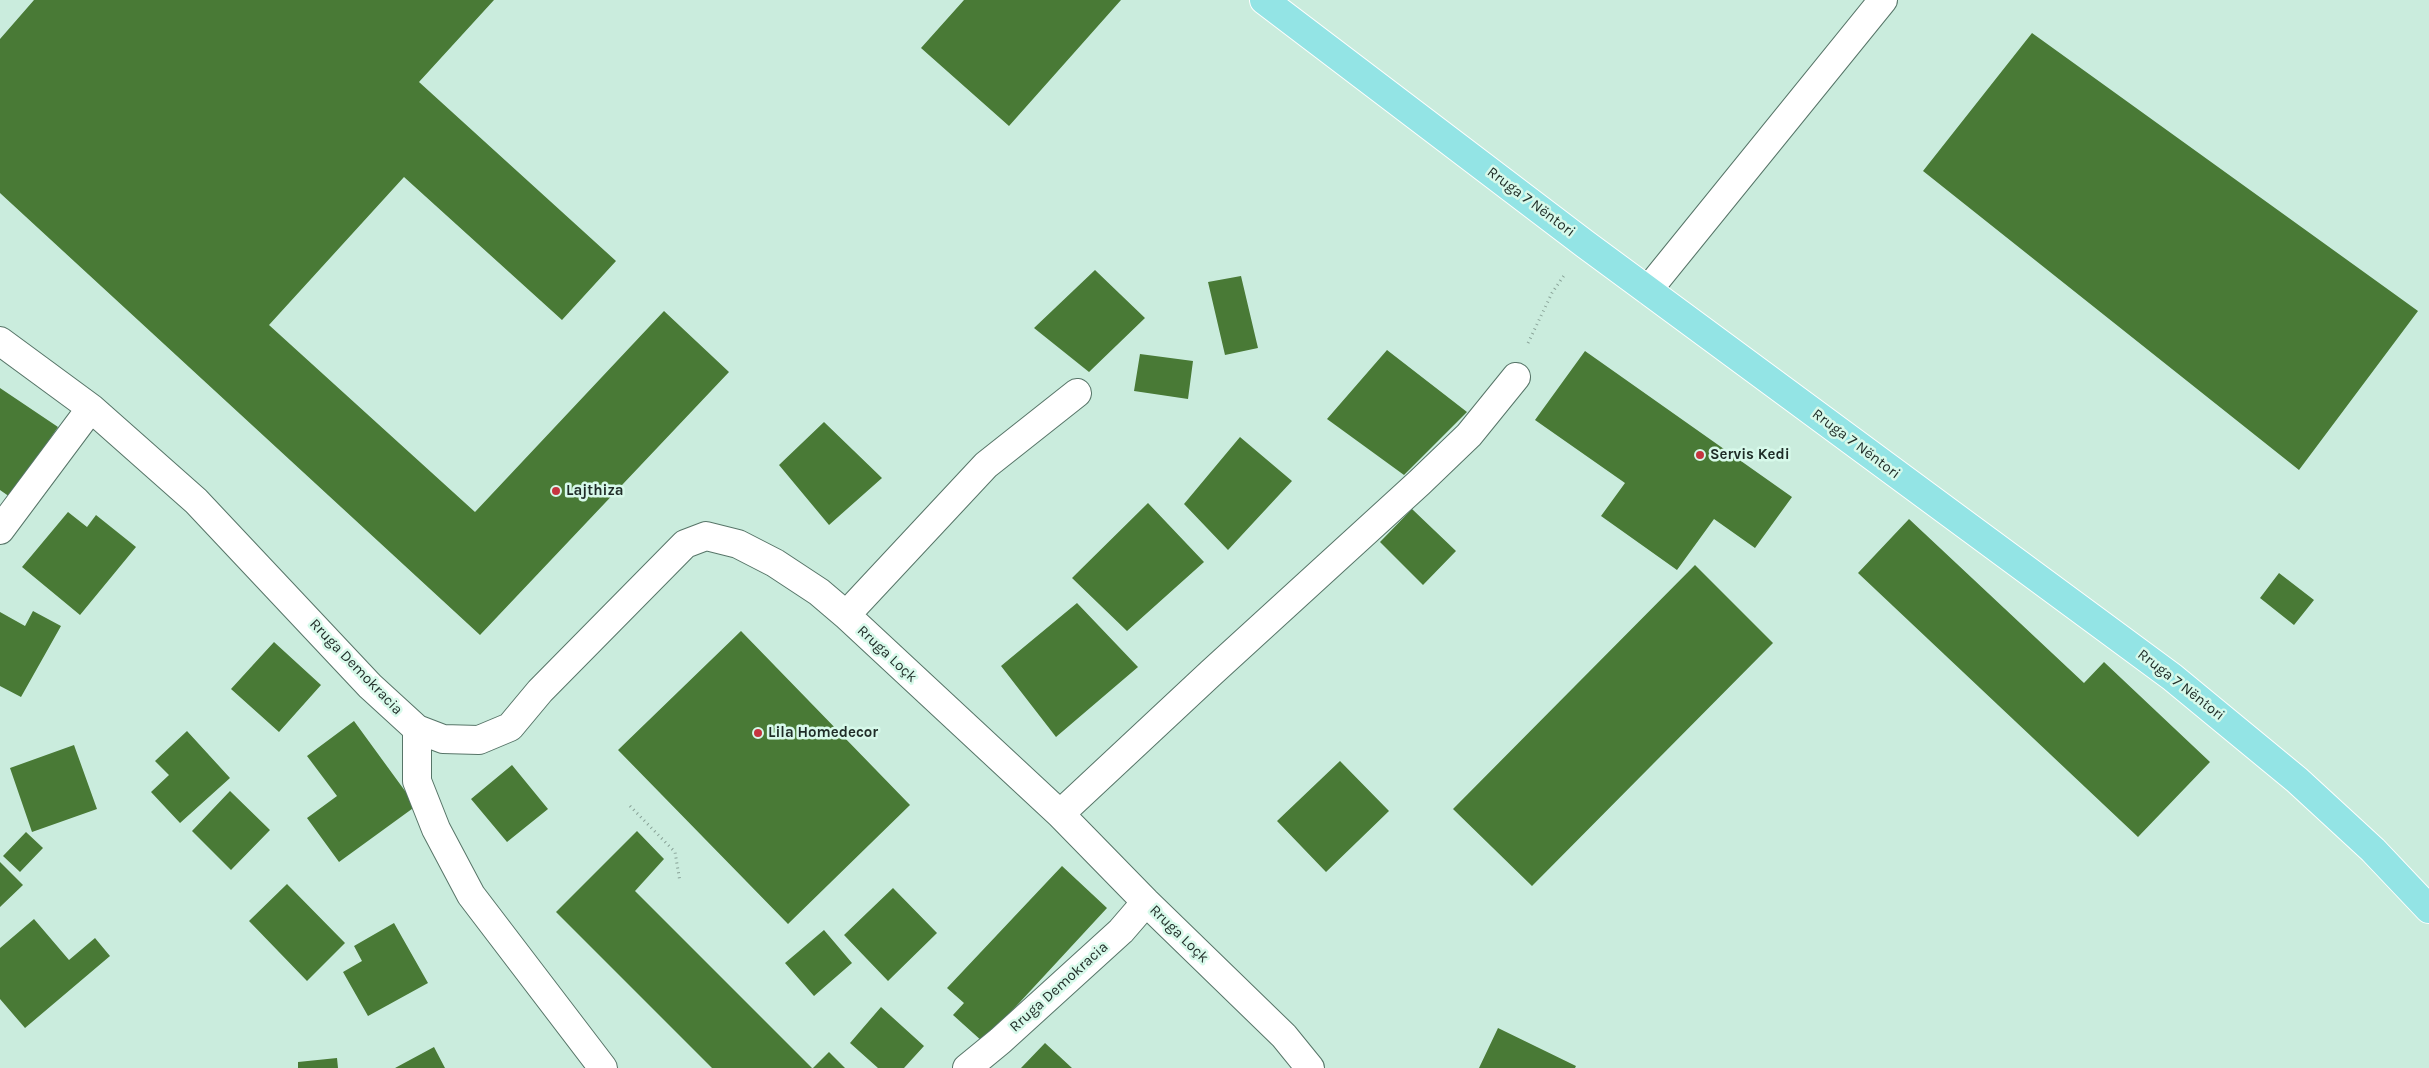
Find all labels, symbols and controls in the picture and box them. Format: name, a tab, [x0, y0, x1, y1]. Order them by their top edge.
street label: Rruga 7 Nëntori	[1484, 163, 1578, 241]
street label: Rruga 7 Nëntori	[1809, 405, 1903, 483]
place label: Servis Kedi	[1710, 446, 1790, 464]
marker: Servis Kedi	[1694, 449, 1706, 461]
place label: Lajthiza	[566, 482, 624, 500]
marker: Lajthiza	[550, 485, 562, 497]
street label: Rruga Demokracia	[306, 615, 406, 719]
street label: Rruga Loçk	[853, 622, 921, 686]
street label: Rruga 7 Nëntori	[2134, 645, 2228, 725]
place label: Lila Homedecor	[768, 724, 878, 742]
marker: Lila Homedecor	[752, 727, 764, 739]
street label: Rruga Loçk	[1146, 901, 1212, 967]
street label: Rruga Demokracia	[1006, 938, 1112, 1036]

